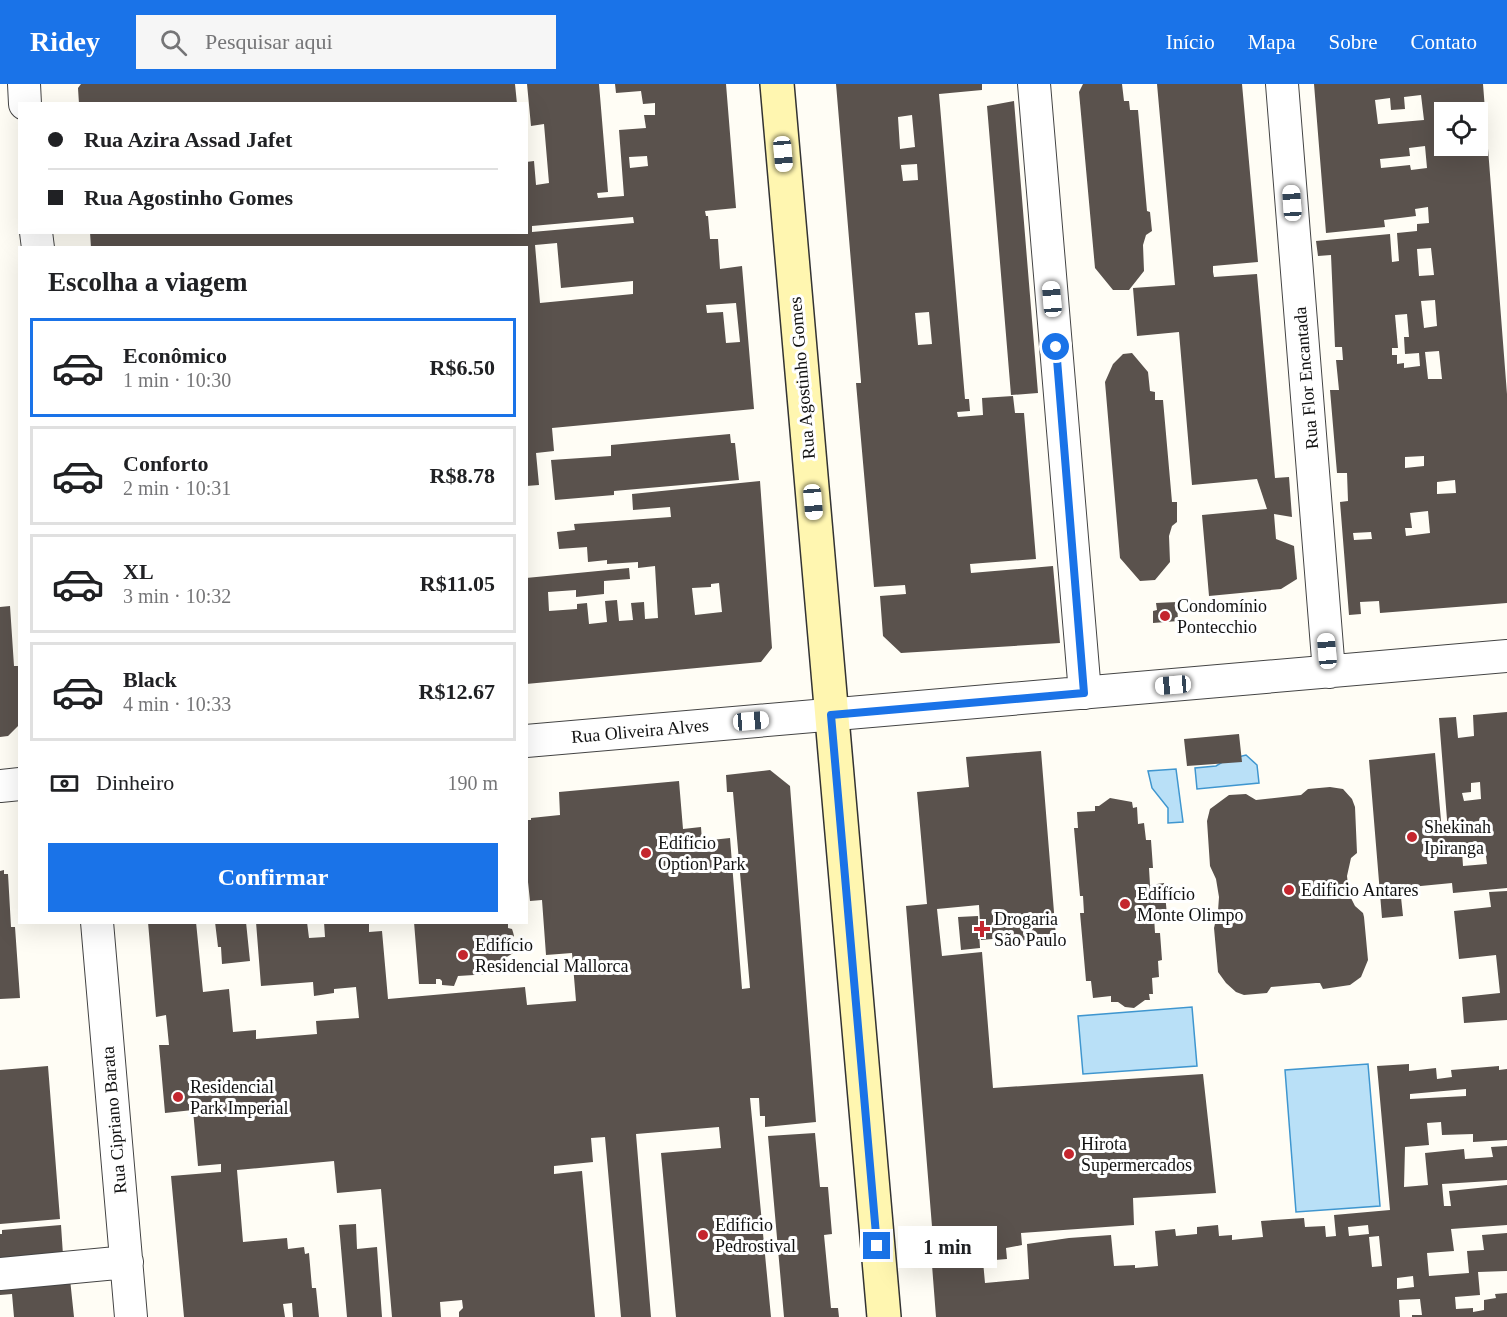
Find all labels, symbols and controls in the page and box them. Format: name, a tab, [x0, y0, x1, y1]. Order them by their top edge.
search box	[136, 15, 556, 69]
text: Ridey	[30, 26, 100, 57]
icon: search	[157, 26, 190, 59]
text: Pesquisar aqui	[205, 29, 333, 54]
text: Início	[1166, 30, 1215, 54]
text: Mapa	[1248, 30, 1296, 54]
text: Sobre	[1329, 30, 1378, 54]
text: Contato	[1411, 30, 1477, 54]
map controls	[1434, 102, 1488, 156]
button: locate	[1434, 102, 1488, 156]
text: Rua Azira Assad Jafet	[84, 127, 292, 152]
car	[772, 135, 794, 173]
car	[1282, 184, 1302, 222]
text: Rua Agostinho Gomes	[84, 185, 293, 210]
text: Escolha a viagem	[48, 267, 248, 297]
car	[1041, 280, 1063, 318]
street label: Rua Agostinho Gomes	[785, 296, 819, 460]
street label: Rua Flor Encantada	[1290, 306, 1322, 450]
route start	[1042, 333, 1069, 360]
icon: car	[51, 341, 105, 395]
text: Econômico	[123, 343, 227, 368]
text: R$6.50	[430, 355, 495, 380]
text: 1 min · 10:30	[123, 369, 231, 391]
icon: car	[51, 449, 105, 503]
text: Conforto	[123, 451, 209, 476]
text: R$8.78	[430, 463, 495, 488]
text: 2 min · 10:31	[123, 477, 231, 499]
car	[802, 483, 824, 521]
icon: car	[51, 557, 105, 611]
text: XL	[123, 559, 154, 584]
text: R$11.05	[420, 571, 495, 596]
text: 3 min · 10:32	[123, 585, 231, 607]
place label: Condomínio Pontecchio	[1177, 596, 1267, 637]
marker: Condomínio Pontecchio	[1158, 609, 1172, 623]
car	[1316, 632, 1338, 670]
icon: car	[51, 665, 105, 719]
text: Black	[123, 667, 177, 692]
car	[1154, 674, 1192, 696]
text: R$12.67	[419, 679, 495, 704]
text: 4 min · 10:33	[123, 693, 231, 715]
car	[732, 710, 770, 732]
street label: Rua Oliveira Alves	[570, 715, 710, 747]
icon: cash	[48, 767, 81, 800]
text: Dinheiro	[96, 770, 174, 795]
text: 190 m	[447, 772, 498, 794]
place label: Shekinah Ipiranga	[1424, 817, 1491, 858]
marker: Shekinah Ipiranga	[1405, 830, 1419, 844]
place label: Edificio Option Park	[658, 833, 746, 874]
button: Confirmar	[48, 843, 498, 912]
marker: Edificio Option Park	[639, 846, 653, 860]
place label: Edificio Antares	[1301, 880, 1418, 900]
marker: Edificio Antares	[1282, 883, 1296, 897]
place label: Edifício Monte Olimpo	[1137, 884, 1244, 925]
marker: Edifício Monte Olimpo	[1118, 897, 1132, 911]
place label: Drogaria São Paulo	[994, 909, 1067, 950]
marker: Drogaria São Paulo	[975, 922, 989, 936]
place label: Edifício Residencial Mallorca	[475, 935, 628, 976]
marker: Edifício Residencial Mallorca	[456, 948, 470, 962]
street label: Rua Cipriano Barata	[98, 1045, 130, 1195]
place label: Residencial Park Imperial	[190, 1077, 288, 1118]
marker: Residencial Park Imperial	[171, 1090, 185, 1104]
place label: Hirota Supermercados	[1081, 1134, 1192, 1175]
marker: Hirota Supermercados	[1062, 1147, 1076, 1161]
place label: Edificio Pedrostival	[715, 1215, 796, 1256]
callout: 1 min	[898, 1225, 997, 1267]
marker: Edificio Pedrostival	[696, 1228, 710, 1242]
route end	[863, 1232, 890, 1259]
text: 1 min	[923, 1236, 972, 1258]

